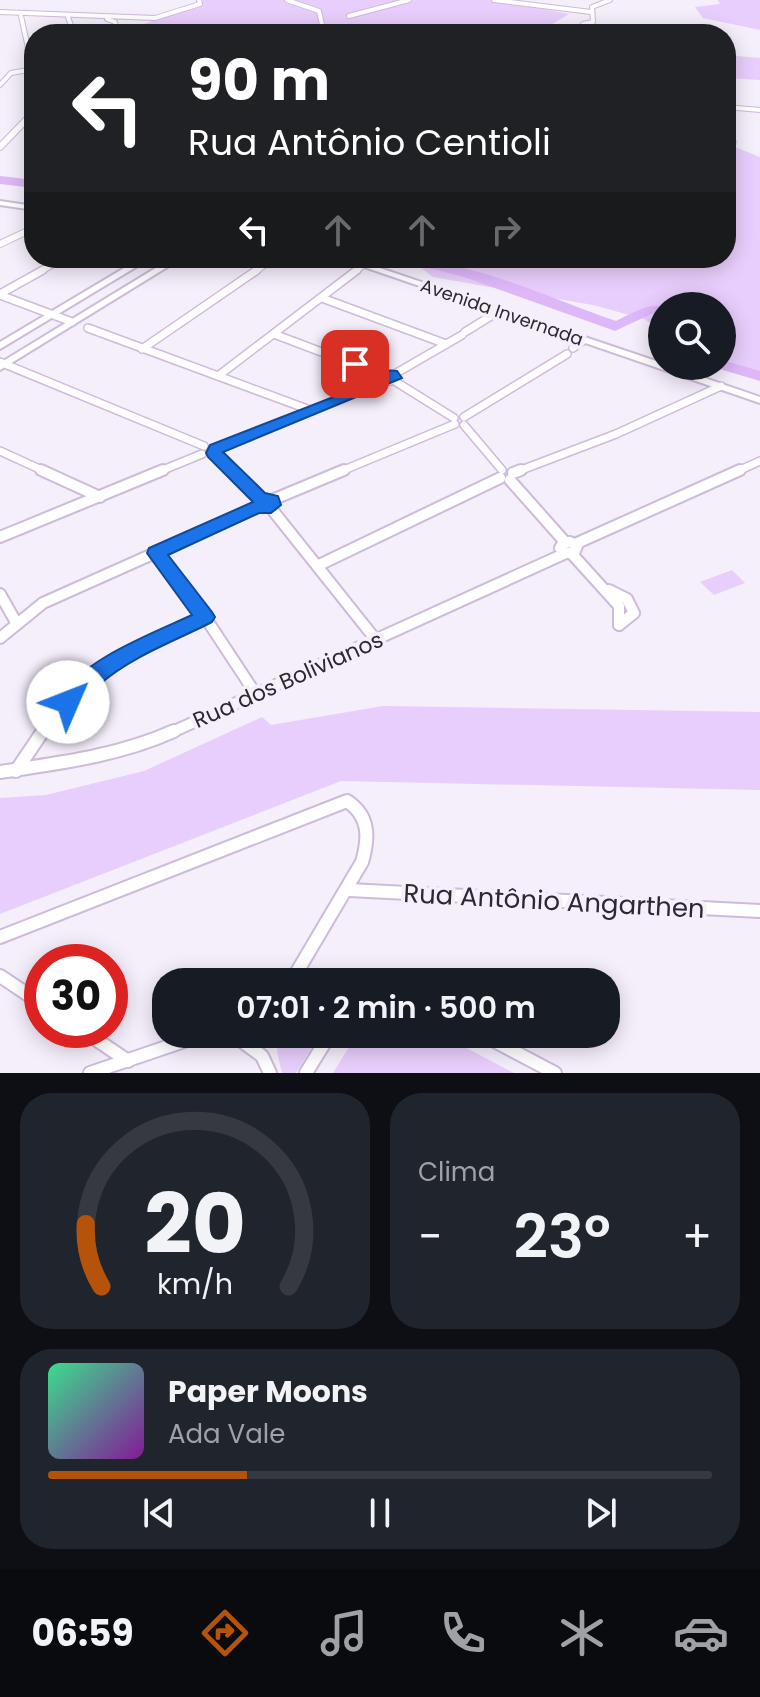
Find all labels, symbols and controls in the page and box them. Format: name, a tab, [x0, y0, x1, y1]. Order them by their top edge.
text: 90 m	[188, 41, 330, 120]
icon: left	[56, 56, 160, 160]
text: Rua Antônio Centioli	[188, 117, 551, 168]
icon: left	[232, 208, 276, 252]
icon: ahead	[316, 208, 360, 252]
icon: ahead	[400, 208, 444, 252]
icon: right	[484, 208, 528, 252]
street label: Avenida Invernada	[417, 272, 587, 352]
map controls	[648, 292, 736, 380]
button: search	[648, 292, 736, 380]
pin	[321, 330, 389, 398]
icon: arrive	[333, 342, 377, 386]
street label: Rua dos Bolivianos	[188, 624, 388, 736]
position arrow	[26, 660, 110, 744]
street label: Rua Antônio Angarthen	[402, 875, 706, 927]
speed limit sign: 30	[24, 944, 128, 1048]
text: 07:01 · 2 min · 500 m	[236, 986, 536, 1029]
text: Clima	[418, 1154, 495, 1190]
text: 20	[144, 1166, 246, 1282]
text: 23°	[514, 1195, 611, 1279]
text: −	[418, 1206, 442, 1267]
text: +	[682, 1206, 712, 1267]
text: km/h	[157, 1264, 233, 1304]
text: Paper Moons	[168, 1370, 368, 1413]
text: Ada Vale	[168, 1416, 285, 1452]
icon: previous	[137, 1491, 181, 1535]
icon: pause	[358, 1491, 402, 1535]
icon: next	[579, 1491, 623, 1535]
icon: directions	[197, 1605, 253, 1661]
icon: music	[316, 1605, 372, 1661]
icon: phone	[435, 1605, 491, 1661]
icon: climate	[554, 1605, 610, 1661]
icon: car	[673, 1605, 729, 1661]
text: 06:59	[31, 1608, 134, 1659]

